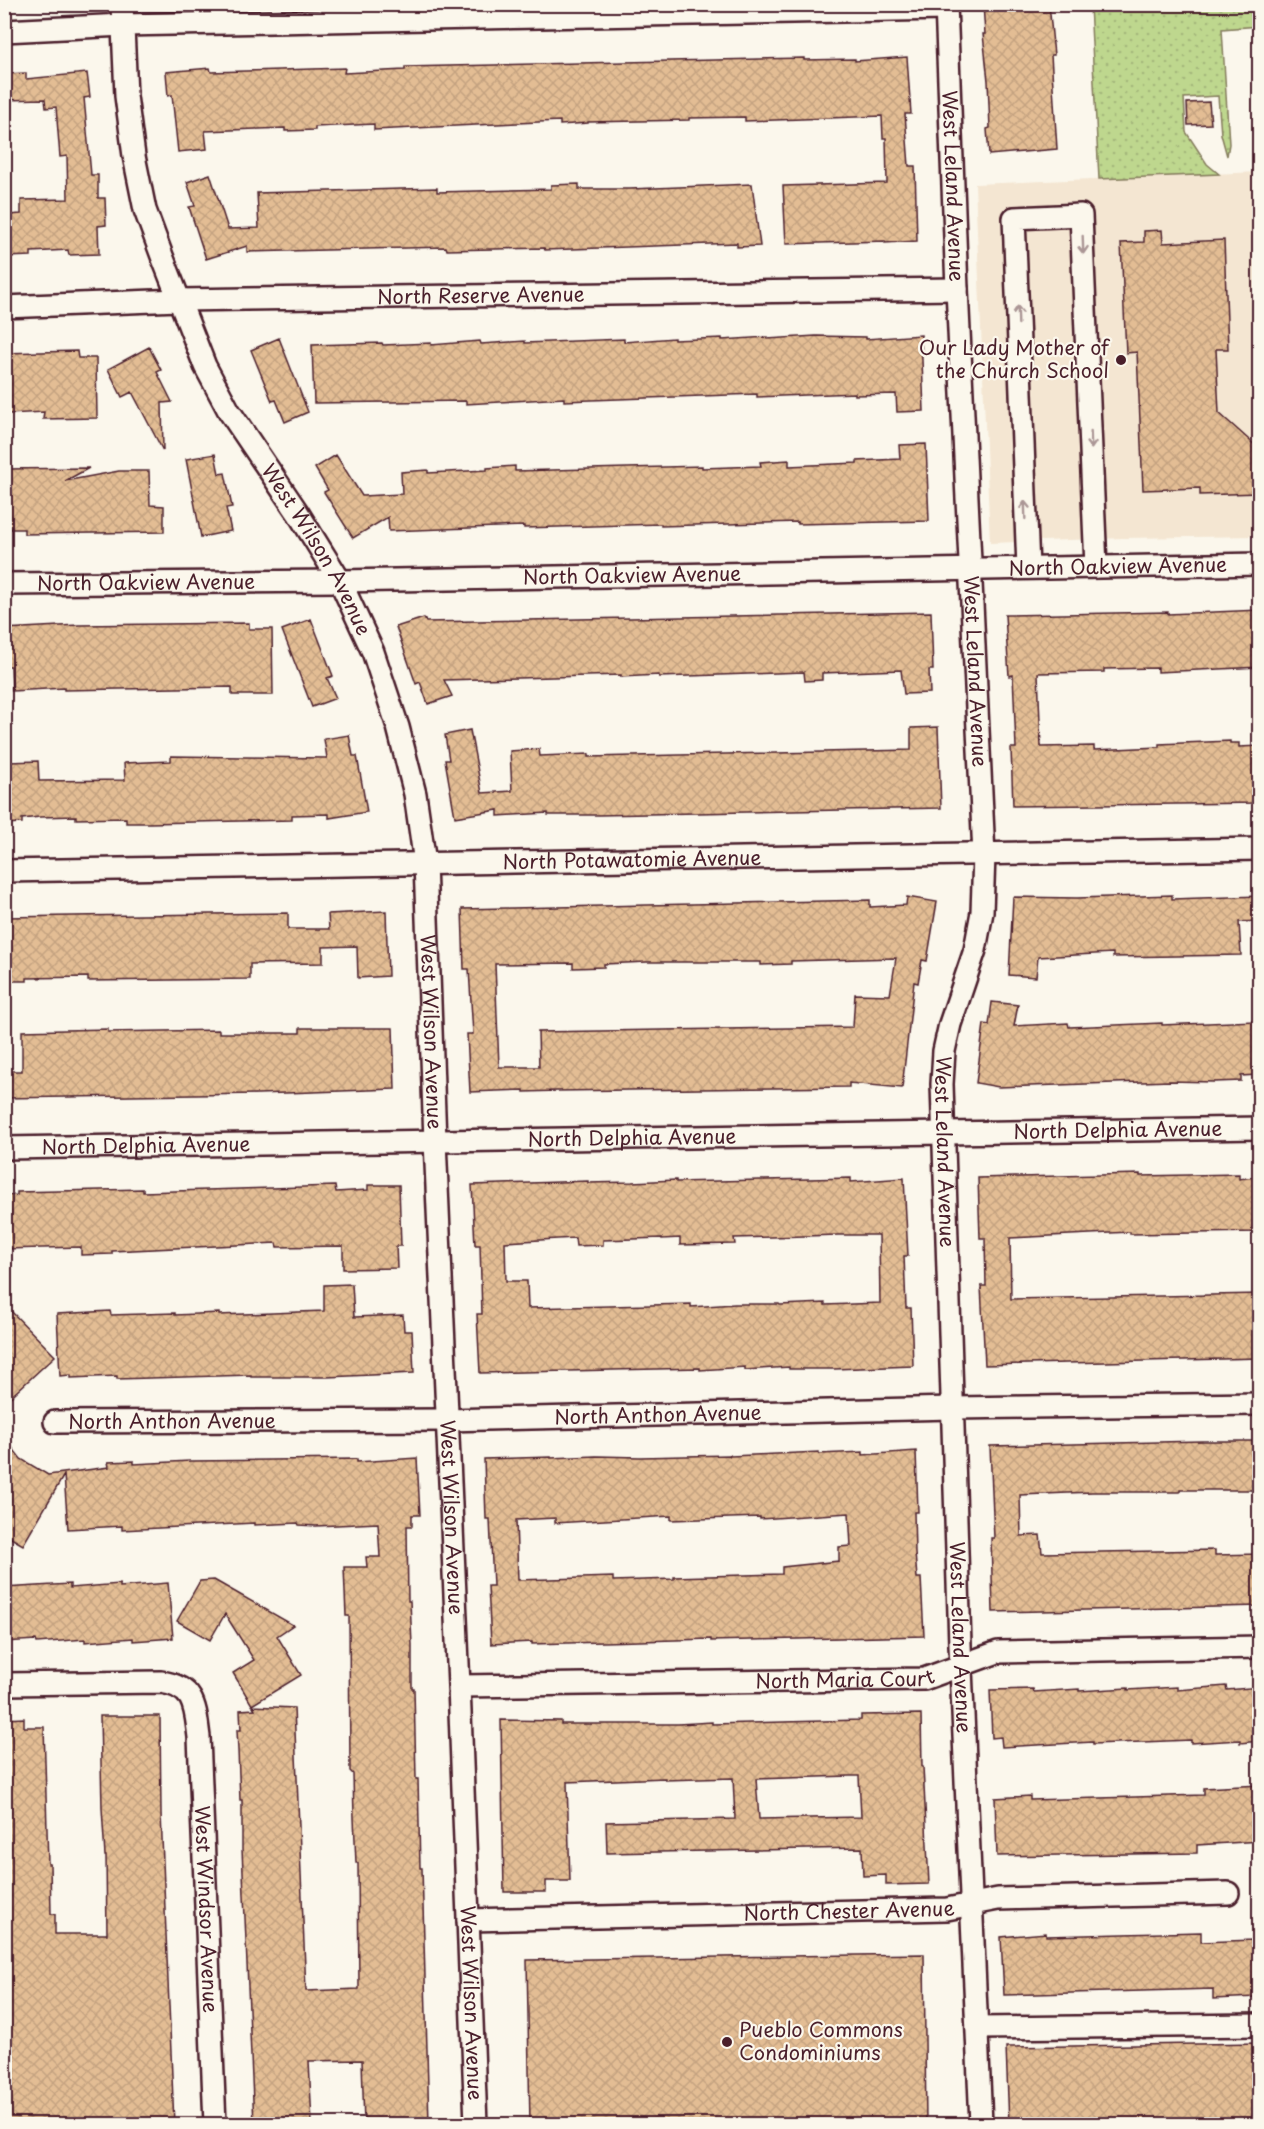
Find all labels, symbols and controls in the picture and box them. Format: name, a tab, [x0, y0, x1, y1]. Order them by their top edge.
street label: West Leland Avenue	[935, 90, 973, 282]
one-way arrow	[1077, 235, 1088, 255]
street label: North Reserve Avenue	[377, 278, 585, 311]
one-way arrow	[1012, 306, 1024, 326]
place label: Our Lady Mother of the Church School	[919, 332, 1111, 385]
marker: Our Lady Mother of the Church School	[1114, 353, 1128, 367]
one-way arrow	[1085, 430, 1096, 450]
street label: West Wilson Avenue	[255, 457, 379, 640]
one-way arrow	[1020, 500, 1031, 520]
street label: North Oakview Avenue	[1008, 549, 1227, 583]
street label: North Oakview Avenue	[522, 558, 741, 592]
street label: North Oakview Avenue	[37, 566, 255, 598]
street label: West Leland Avenue	[957, 575, 996, 768]
street label: North Potawatomie Avenue	[502, 842, 762, 876]
street label: West Wilson Avenue	[414, 934, 451, 1130]
street label: West Leland Avenue	[928, 1055, 963, 1248]
street label: North Delphia Avenue	[1013, 1113, 1223, 1146]
street label: North Delphia Avenue	[527, 1120, 737, 1154]
street label: North Delphia Avenue	[41, 1128, 251, 1161]
street label: North Anthon Avenue	[554, 1397, 762, 1431]
street label: North Anthon Avenue	[68, 1405, 276, 1436]
street label: West Wilson Avenue	[433, 1419, 472, 1615]
street label: West Leland Avenue	[943, 1541, 980, 1734]
street label: North Maria Court	[755, 1660, 939, 1696]
street label: West Windsor Avenue	[188, 1805, 226, 2014]
street label: North Chester Avenue	[743, 1892, 957, 1928]
street label: West Wilson Avenue	[454, 1905, 491, 2101]
place label: Pueblo Commons Condominiums	[739, 2014, 903, 2067]
marker: Pueblo Commons Condominiums	[720, 2035, 734, 2049]

